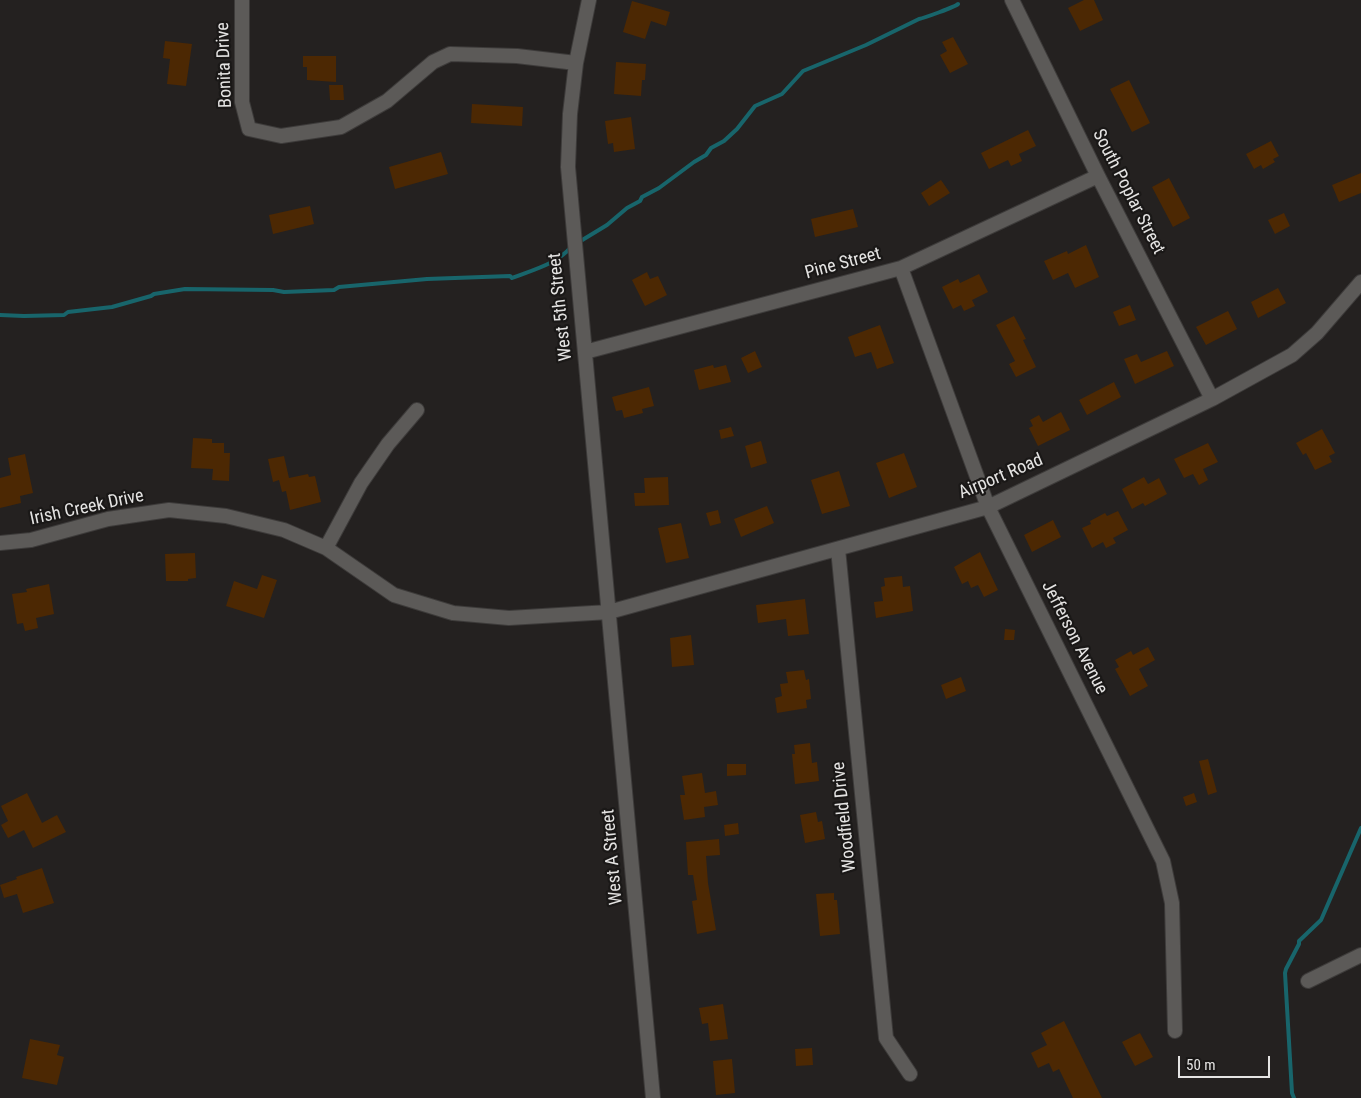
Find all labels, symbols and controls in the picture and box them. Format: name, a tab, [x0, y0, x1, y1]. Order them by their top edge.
street label: Bonita Drive	[213, 22, 237, 108]
street label: South Poplar Street	[1087, 126, 1169, 258]
street label: Pine Street	[803, 244, 883, 284]
street label: West 5th Street	[545, 252, 577, 362]
street label: Airport Road	[956, 450, 1046, 504]
street label: Irish Creek Drive	[28, 485, 146, 531]
street label: Jefferson Avenue	[1036, 578, 1112, 698]
street label: Woodfield Drive	[828, 761, 862, 873]
street label: West A Street	[598, 808, 628, 906]
scale bar	[1181, 1046, 1274, 1078]
text: 50 m	[1186, 1056, 1216, 1074]

